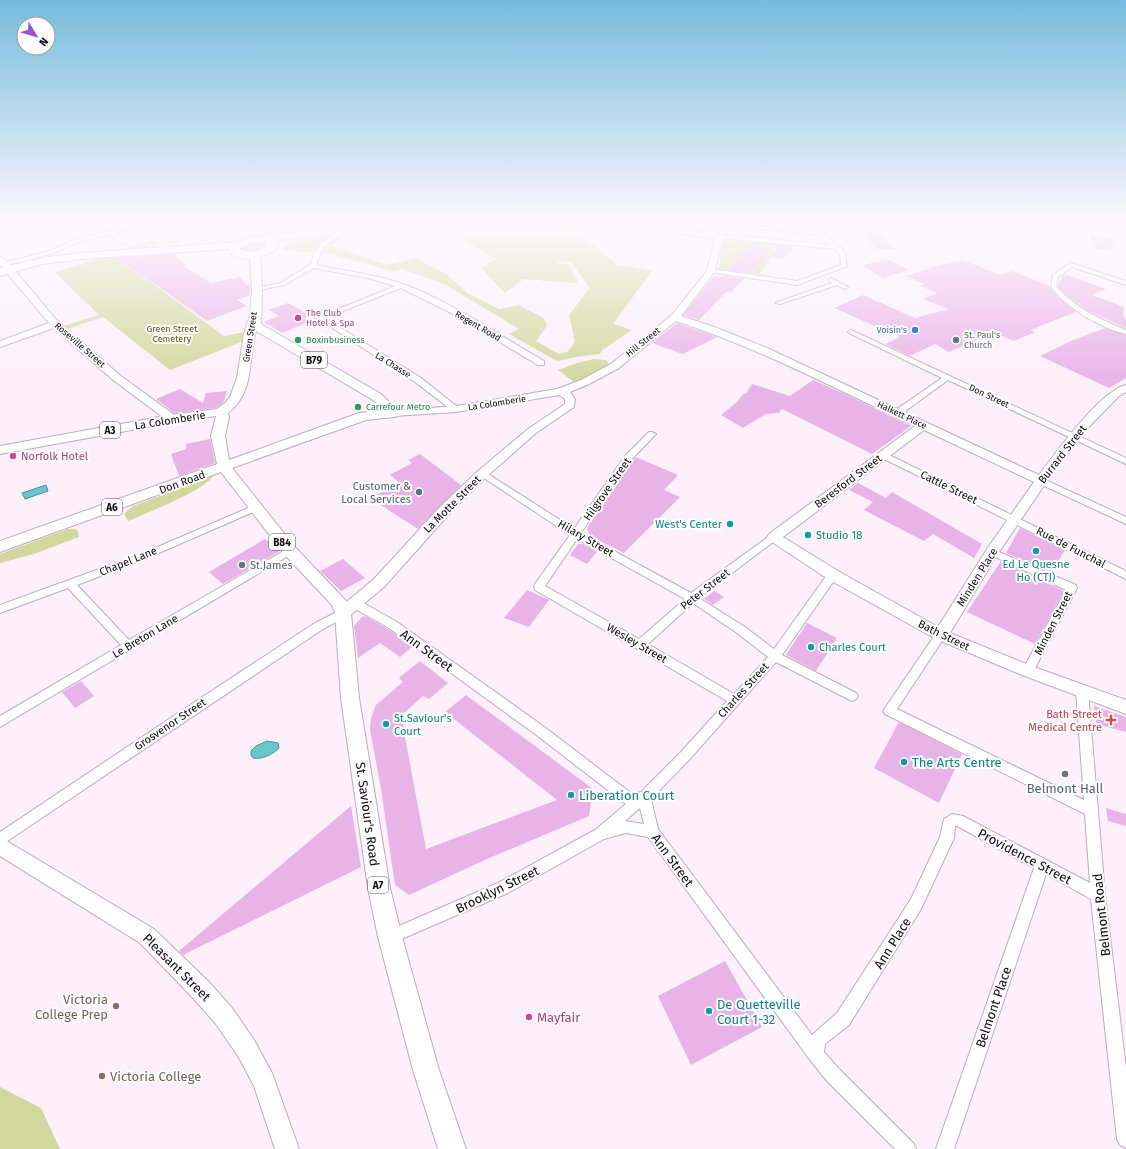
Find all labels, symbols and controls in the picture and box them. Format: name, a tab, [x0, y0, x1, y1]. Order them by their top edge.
north arrow	[16, 16, 56, 56]
text: N	[36, 35, 51, 49]
place label: The Club Hotel & Spa	[306, 308, 355, 328]
street label: Regent Road	[453, 309, 503, 343]
street label: Green Street	[241, 310, 259, 363]
marker: The Club Hotel & Spa	[293, 313, 303, 323]
street label: Roseville Street	[53, 320, 108, 370]
park label: Green Street Cemetery	[147, 324, 198, 344]
street label: Hill Street	[624, 325, 663, 359]
place label: Voisin's	[876, 325, 907, 335]
marker: Voisin's	[910, 325, 920, 335]
place label: St. Paul's Church	[964, 330, 1000, 350]
marker: Boxinbusiness	[293, 335, 303, 345]
place label: Boxinbusiness	[306, 335, 365, 345]
marker: St. Paul's Church	[951, 335, 961, 345]
street label: La Chasse	[373, 350, 413, 380]
road number: B79	[301, 352, 327, 368]
street label: Don Street	[967, 382, 1011, 410]
street label: La Colomberie	[467, 393, 527, 413]
street label: Halkett Place	[876, 399, 928, 431]
marker: Carrefour Metro	[353, 402, 363, 412]
place label: Carrefour Metro	[366, 402, 430, 412]
street label: La Colomberie	[134, 408, 206, 433]
road number: A3	[100, 422, 120, 438]
street label: Burrard Street	[1036, 423, 1089, 486]
place label: Norfolk Hotel	[21, 450, 88, 463]
marker: Norfolk Hotel	[8, 451, 18, 461]
street label: Beresford Street	[812, 452, 885, 511]
street label: Hilgrove Street	[581, 455, 634, 523]
street label: Don Road	[157, 468, 207, 497]
street label: Cattle Street	[918, 468, 979, 507]
street label: La Motte Street	[421, 473, 484, 536]
place label: Customer & Local Services	[341, 480, 411, 506]
marker: Customer & Local Services	[414, 487, 424, 497]
road number: A6	[102, 499, 122, 515]
street label: Hilary Street	[556, 517, 616, 560]
place label: West's Center	[655, 518, 723, 531]
marker: West's Center	[725, 519, 735, 529]
street label: Rue de Funchal	[1034, 524, 1108, 571]
place label: Studio 18	[816, 529, 862, 542]
marker: Studio 18	[803, 530, 813, 540]
road number: B84	[269, 534, 295, 550]
street label: Chapel Lane	[97, 544, 159, 579]
street label: Minden Place	[954, 546, 1001, 609]
marker: Ed Le Quesne Ho (CTJ)	[1031, 546, 1041, 556]
place label: Ed Le Quesne Ho (CTJ)	[1003, 558, 1069, 584]
place label: St.James	[250, 559, 293, 572]
marker: St.James	[237, 560, 247, 570]
street label: Peter Street	[678, 566, 733, 613]
street label: Minden Street	[1032, 589, 1075, 657]
street label: Le Breton Lane	[110, 612, 180, 661]
street label: Bath Street	[916, 617, 972, 654]
street label: Wesley Street	[604, 621, 669, 666]
street label: Ann Street	[397, 626, 456, 675]
place label: Charles Court	[819, 641, 886, 654]
marker: Charles Court	[806, 642, 816, 652]
street label: Charles Street	[715, 660, 772, 721]
street label: Grosvenor Street	[132, 696, 209, 753]
place label: Bath Street Medical Centre	[1028, 708, 1102, 734]
place label: St.Saviour's Court	[394, 712, 452, 738]
marker: Bath Street Medical Centre	[1105, 714, 1117, 726]
marker: St.Saviour's Court	[381, 719, 391, 729]
place label: The Arts Centre	[912, 755, 1002, 770]
marker: The Arts Centre	[899, 757, 909, 767]
street label: St. Saviour's Road	[353, 761, 382, 867]
marker: Belmont Hall	[1060, 769, 1070, 779]
place label: Belmont Hall	[1027, 781, 1104, 796]
place label: Liberation Court	[579, 788, 675, 803]
marker: Liberation Court	[566, 790, 576, 800]
street label: Providence Street	[975, 825, 1074, 888]
street label: Ann Street	[648, 831, 697, 890]
street label: Brooklyn Street	[453, 863, 542, 916]
street label: Belmont Road	[1090, 873, 1113, 957]
road number: A7	[368, 877, 388, 893]
street label: Ann Place	[871, 915, 914, 972]
street label: Pleasant Street	[140, 931, 214, 1004]
street label: Belmont Place	[973, 965, 1014, 1050]
place label: Victoria College Prep	[35, 992, 108, 1022]
place label: De Quetteville Court 1-32	[717, 997, 800, 1027]
marker: Victoria College Prep	[111, 1001, 121, 1011]
marker: De Quetteville Court 1-32	[704, 1006, 714, 1016]
place label: Mayfair	[537, 1010, 580, 1025]
marker: Mayfair	[524, 1012, 534, 1022]
place label: Victoria College	[110, 1069, 201, 1084]
marker: Victoria College	[97, 1071, 107, 1081]

